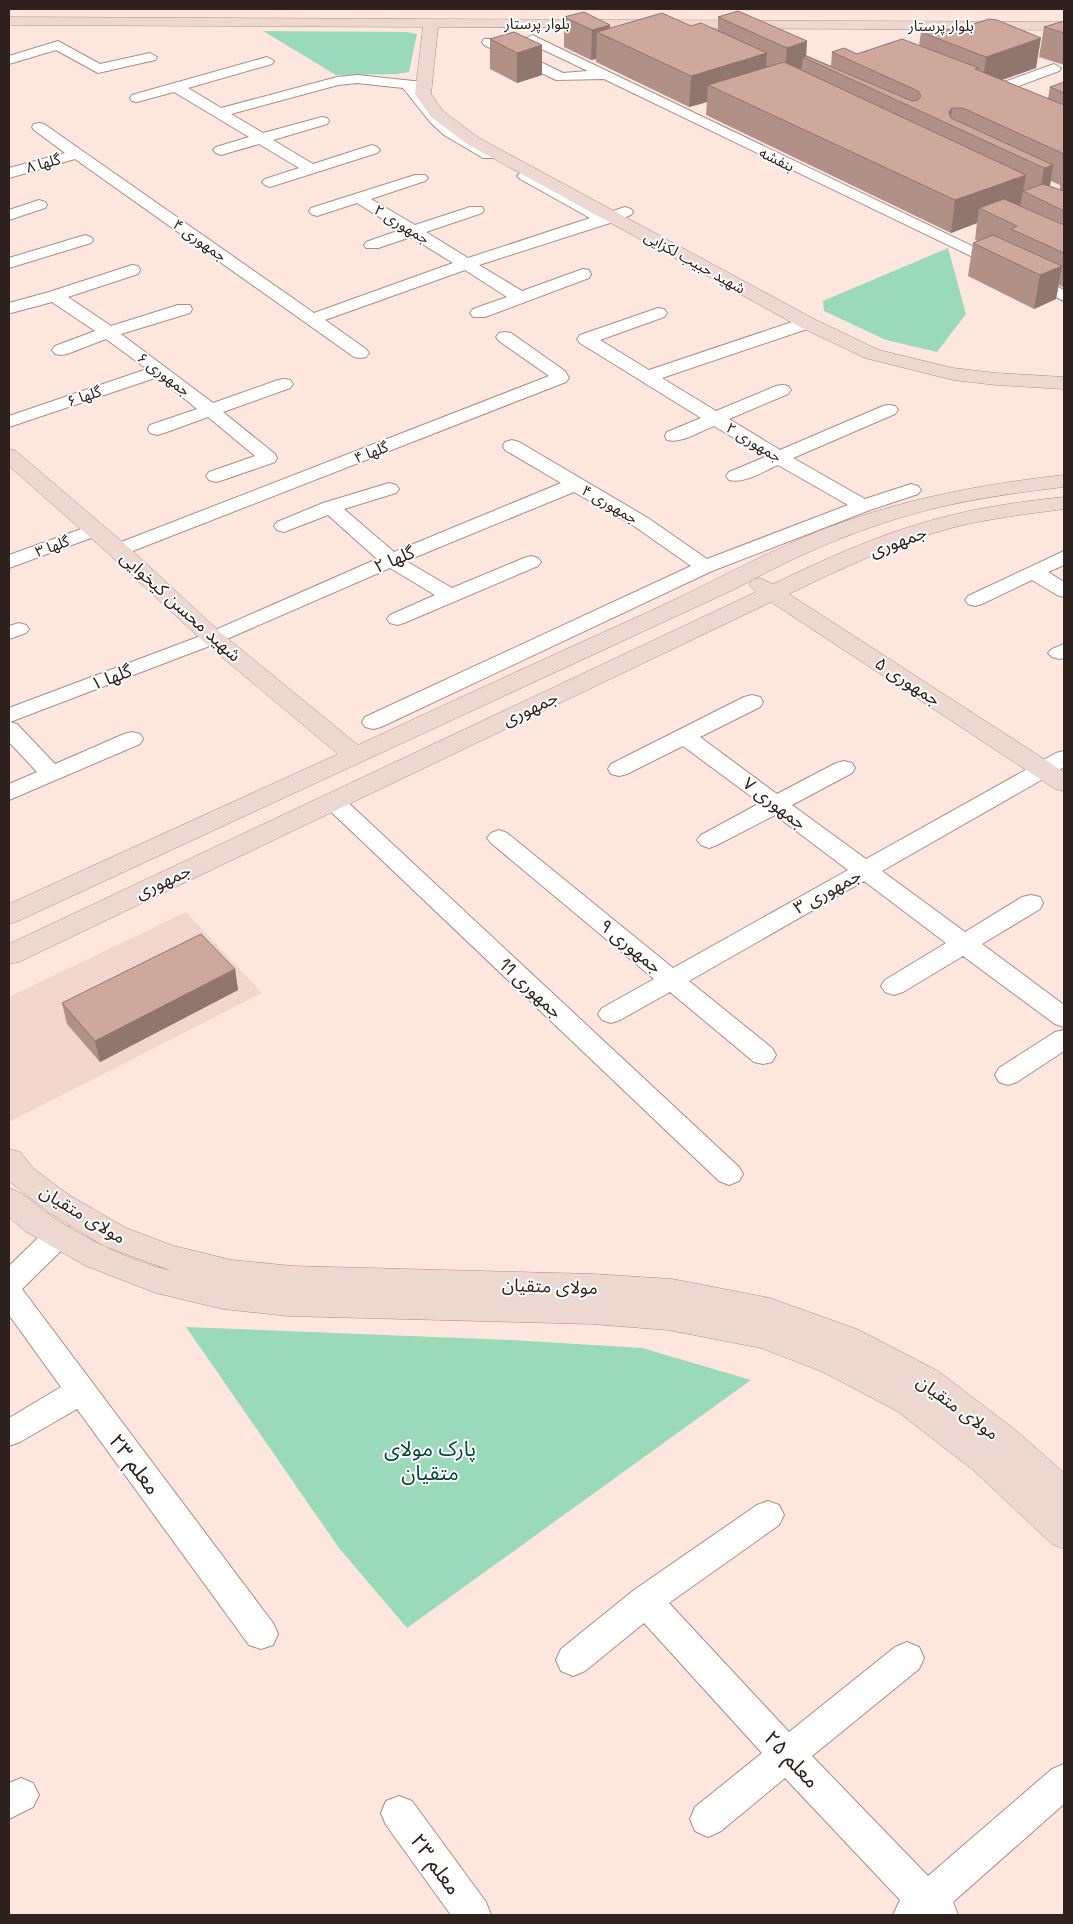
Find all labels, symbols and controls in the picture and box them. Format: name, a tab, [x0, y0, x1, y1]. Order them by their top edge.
street label: بلوار پرستار	[503, 14, 570, 34]
street label: بلوار پرستار	[907, 16, 974, 36]
street label: بنفشه	[756, 142, 798, 176]
street label: گلها ۸	[24, 149, 63, 177]
street label: جمهوری ۲	[371, 200, 433, 248]
street label: جمهوری ۴	[169, 215, 231, 266]
street label: شهید حبیب لکزایی	[641, 226, 749, 298]
street label: جمهوری ۶	[134, 348, 194, 400]
street label: گلها ۶	[64, 381, 104, 411]
street label: جمهوری ۲	[723, 418, 785, 466]
street label: گلها ۴	[351, 437, 392, 467]
street label: جمهوری ۴	[579, 480, 642, 528]
street label: جمهوری	[866, 520, 930, 562]
street label: گلها ۳	[32, 531, 73, 561]
street label: گلها ۲	[370, 540, 418, 578]
street label: شهید محسن کیخوایی	[116, 546, 246, 666]
street label: جمهوری ۵	[871, 651, 945, 711]
street label: گلها ۱	[87, 659, 135, 695]
street label: جمهوری	[498, 685, 562, 731]
street label: جمهوری ۷	[739, 772, 811, 834]
street label: جمهوری	[131, 858, 195, 904]
street label: جمهوری ۳	[789, 863, 865, 919]
street label: جمهوری ۹	[595, 914, 667, 978]
street label: جمهوری 11	[494, 953, 568, 1023]
street label: مولای متقیان	[36, 1179, 130, 1249]
street label: مولای متقیان	[502, 1273, 598, 1299]
street label: مولای متقیان	[912, 1369, 1004, 1445]
street label: معلم ۲۳	[102, 1428, 167, 1501]
park label: پارک مولای متقیان	[384, 1435, 476, 1486]
street label: معلم ۲۵	[757, 1724, 826, 1795]
street label: معلم ۲۳	[403, 1828, 467, 1901]

